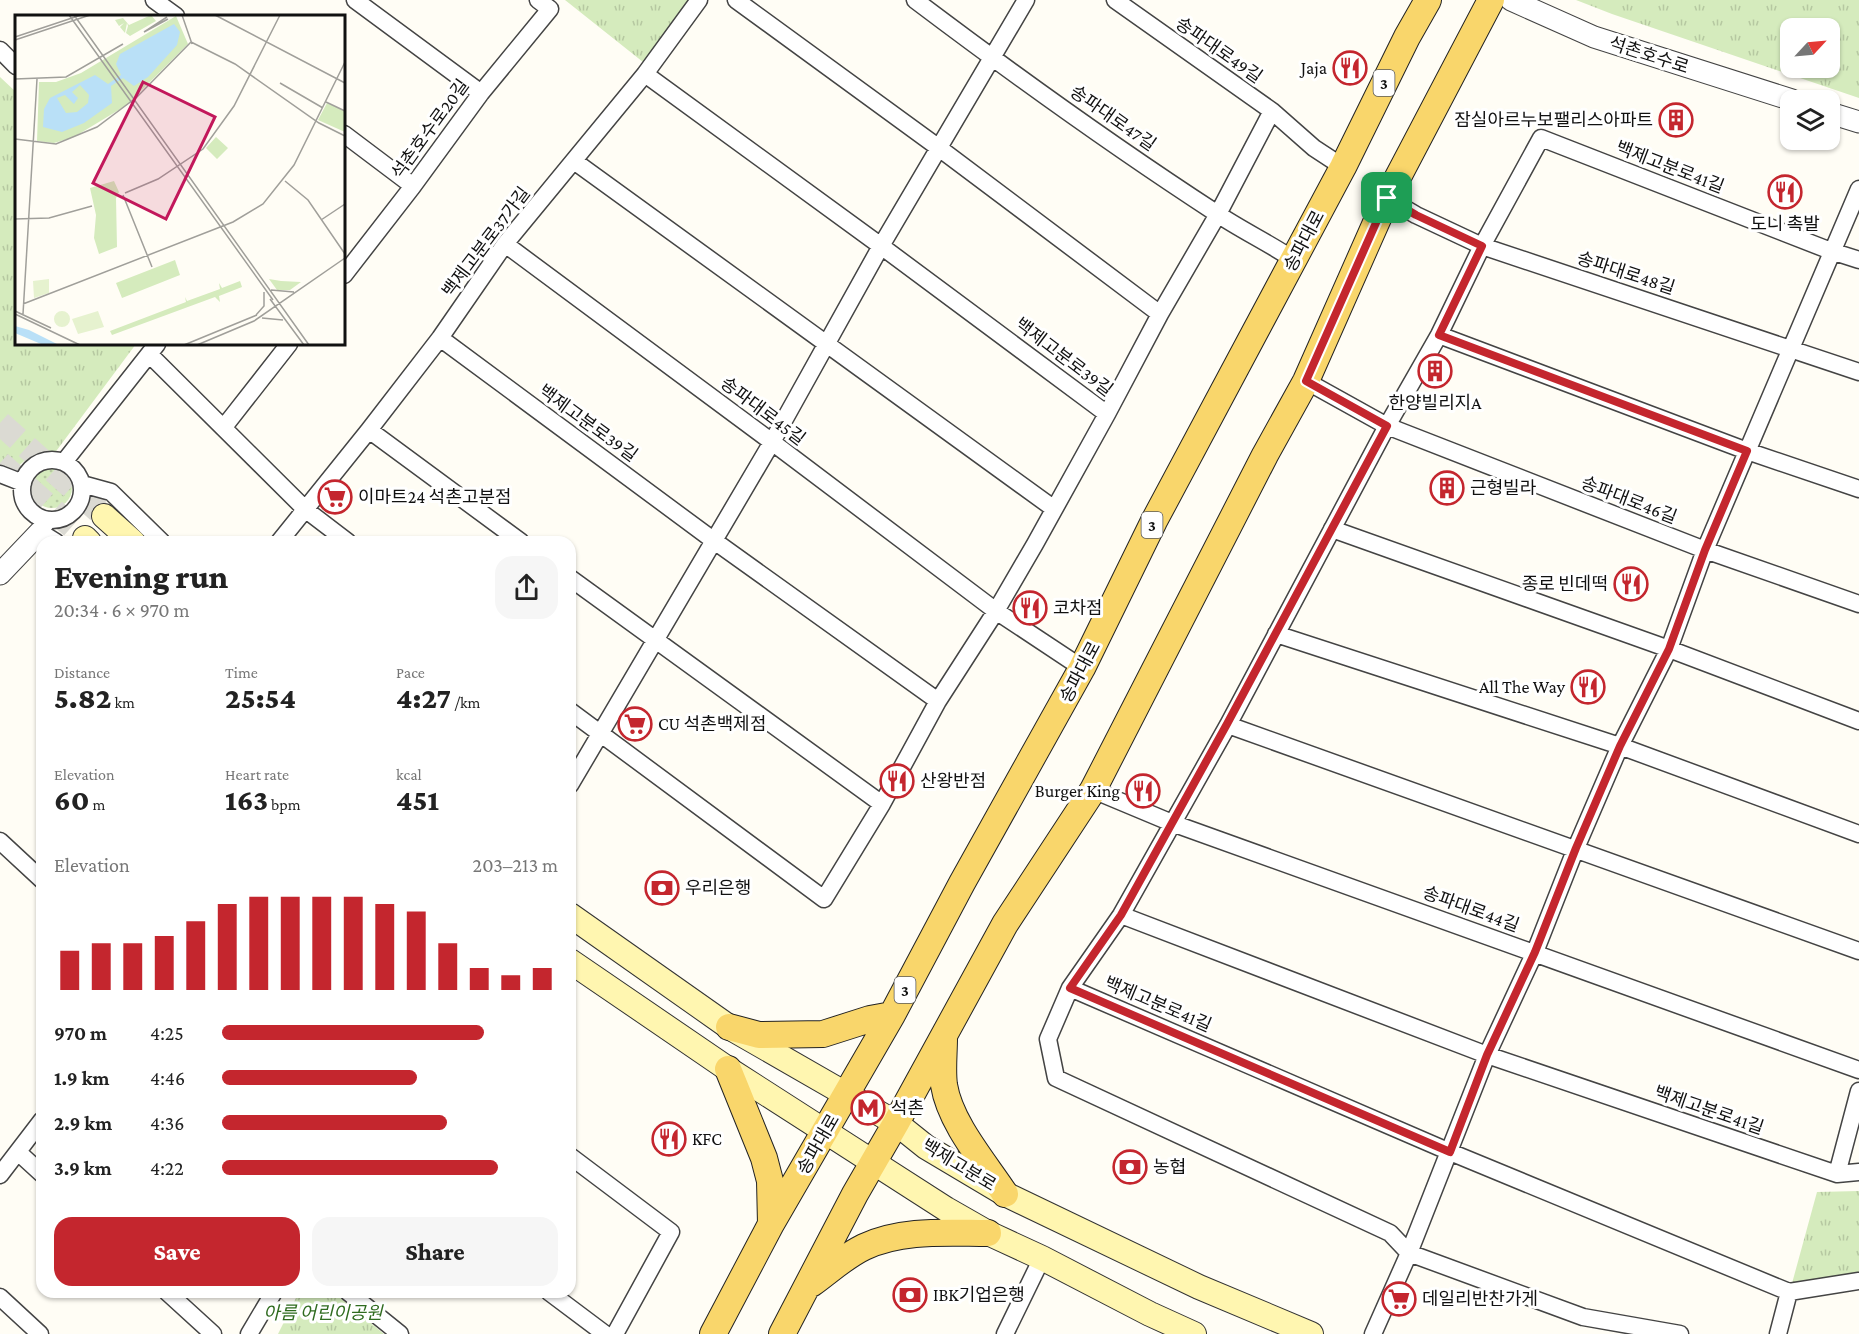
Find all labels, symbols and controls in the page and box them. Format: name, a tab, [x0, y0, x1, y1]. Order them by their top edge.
street label: 송파대로49길	[1172, 13, 1266, 87]
inset map	[15, 15, 345, 345]
north arrow	[1780, 18, 1840, 78]
map controls	[1780, 18, 1840, 150]
street label: 석촌호수로	[1607, 33, 1691, 77]
restaurant icon: Jaja	[1332, 50, 1368, 86]
place label: Jaja	[1299, 58, 1327, 79]
road number: 3	[1374, 70, 1394, 96]
street label: 석촌호수로20길	[387, 75, 473, 183]
street label: 송파대로47길	[1066, 81, 1160, 155]
button: layers	[1780, 90, 1840, 150]
building icon: 잠실아르누보팰리스아파트	[1658, 102, 1694, 138]
place label: 잠실아르누보팰리스아파트	[1454, 110, 1653, 130]
street label: 백제고분로41길	[1613, 137, 1727, 197]
pin	[1361, 172, 1412, 223]
restaurant icon: 도니 촉발	[1767, 174, 1803, 210]
icon: arrive	[1370, 181, 1403, 214]
street label: 백제고분로37가길	[438, 183, 534, 301]
street label: 송파대로	[1280, 207, 1328, 275]
place label: 도니 촉발	[1750, 214, 1820, 234]
street label: 송파대로48길	[1575, 248, 1677, 298]
street label: 백제고분로39길	[1011, 314, 1117, 400]
building icon: 한양빌리지A	[1417, 353, 1453, 389]
street label: 송파대로45길	[717, 373, 809, 449]
street label: 백제고분로39길	[535, 381, 641, 465]
place label: 한양빌리지A	[1388, 393, 1482, 413]
building icon: 근형빌라	[1429, 470, 1465, 506]
street label: 송파대로46길	[1578, 473, 1680, 527]
place label: 근형빌라	[1470, 478, 1537, 498]
supermarket icon: 이마트24 석촌고분점	[317, 479, 353, 515]
place label: 이마트24 석촌고분점	[358, 487, 512, 507]
road number: 3	[1142, 512, 1162, 538]
button: share	[495, 556, 558, 619]
text: Evening run	[54, 558, 228, 595]
restaurant icon: 종로 빈데떡	[1613, 566, 1649, 602]
place label: 종로 빈데떡	[1522, 574, 1608, 594]
restaurant icon: 코차점	[1012, 590, 1048, 626]
place label: 코차점	[1053, 598, 1103, 618]
text: 20:34 · 6 × 970 m	[54, 599, 189, 621]
street label: 송파대로	[1056, 638, 1104, 706]
text: Distance	[54, 664, 110, 681]
text: Time	[225, 664, 258, 681]
text: Pace	[396, 664, 425, 681]
restaurant icon: All The Way	[1570, 669, 1606, 705]
place label: All The Way	[1479, 677, 1566, 697]
text: 5.82	[54, 681, 111, 714]
text: 25:54	[225, 681, 296, 714]
text: 4:27	[396, 681, 451, 714]
text: km	[111, 694, 135, 711]
text: /km	[451, 694, 480, 711]
supermarket icon: CU 석촌백제점	[617, 706, 653, 742]
place label: CU 석촌백제점	[658, 714, 766, 734]
restaurant icon: 산왕반점	[879, 763, 915, 799]
text: Elevation	[54, 766, 115, 783]
text: Heart rate	[225, 766, 289, 783]
text: kcal	[396, 766, 422, 783]
place label: 산왕반점	[920, 771, 986, 791]
restaurant icon: Burger King	[1125, 773, 1161, 809]
place label: Burger King	[1035, 781, 1120, 801]
text: 60	[54, 783, 90, 816]
text: 163	[225, 783, 268, 816]
text: 451	[396, 783, 439, 816]
text: m	[90, 796, 105, 813]
text: bpm	[268, 796, 301, 813]
text: Elevation	[54, 854, 130, 876]
text: 203–213 m	[473, 854, 558, 876]
bank icon: 우리은행	[644, 870, 680, 906]
place label: 우리은행	[685, 878, 751, 898]
street label: 송파대로44길	[1420, 882, 1522, 936]
street label: 백제고분로41길	[1101, 972, 1215, 1036]
road number: 3	[894, 977, 916, 1003]
text: 970 m	[54, 1022, 107, 1044]
text: 4:25	[150, 1022, 184, 1044]
text: 1.9 km	[54, 1067, 109, 1089]
text: 4:46	[150, 1067, 185, 1089]
street label: 백제고분로41길	[1652, 1082, 1766, 1138]
metro station icon: 석촌	[850, 1090, 886, 1126]
place label: 석촌	[891, 1098, 924, 1118]
street label: 송파대로	[793, 1110, 843, 1178]
text: 2.9 km	[54, 1112, 112, 1134]
text: 4:36	[150, 1112, 184, 1134]
restaurant icon: KFC	[651, 1121, 687, 1157]
place label: KFC	[692, 1129, 722, 1149]
street label: 백제고분로	[918, 1135, 1000, 1195]
bank icon: 농협	[1112, 1149, 1148, 1185]
text: 3.9 km	[54, 1157, 112, 1179]
text: 4:22	[150, 1157, 184, 1179]
place label: 농협	[1153, 1157, 1186, 1177]
button: Save	[54, 1217, 300, 1286]
button: Share	[312, 1217, 558, 1286]
bank icon: IBK기업은행	[892, 1277, 928, 1313]
supermarket icon: 데일리반찬가게	[1381, 1281, 1417, 1317]
place label: IBK기업은행	[933, 1285, 1025, 1305]
place label: 데일리반찬가게	[1422, 1289, 1538, 1309]
park label: 아름 어린이공원	[263, 1303, 384, 1323]

